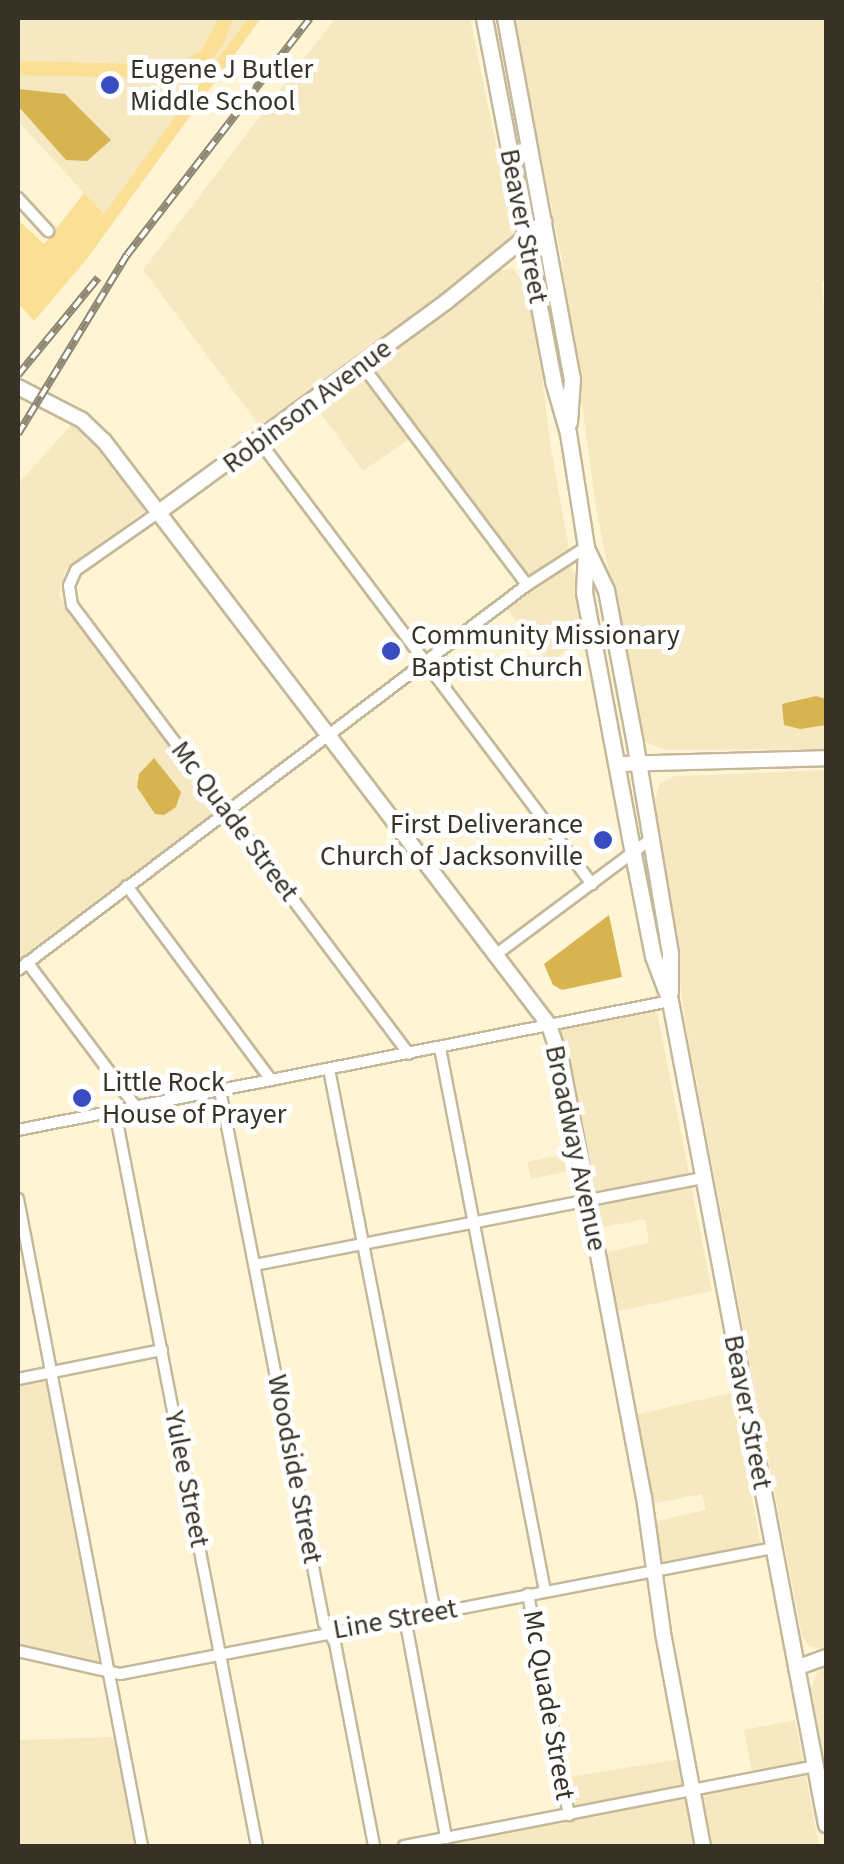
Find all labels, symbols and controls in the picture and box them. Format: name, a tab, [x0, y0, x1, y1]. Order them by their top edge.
place label: Eugene J Butler Middle School	[130, 52, 313, 118]
marker: Eugene J Butler Middle School	[99, 74, 121, 96]
street label: Beaver Street	[493, 146, 555, 306]
street label: Robinson Avenue	[216, 332, 398, 480]
place label: Community Missionary Baptist Church	[411, 618, 680, 684]
marker: Community Missionary Baptist Church	[380, 640, 402, 662]
street label: Mc Quade Street	[164, 734, 306, 908]
place label: First Deliverance Church of Jacksonville	[320, 807, 583, 873]
marker: First Deliverance Church of Jacksonville	[592, 829, 614, 851]
street label: Broadway Avenue	[538, 1042, 614, 1254]
place label: Little Rock House of Prayer	[102, 1065, 286, 1131]
marker: Little Rock House of Prayer	[71, 1087, 93, 1109]
street label: Beaver Street	[717, 1332, 779, 1492]
street label: Woodside Street	[260, 1372, 330, 1566]
street label: Yulee Street	[157, 1408, 217, 1550]
street label: Line Street	[330, 1592, 460, 1646]
street label: Mc Quade Street	[516, 1608, 582, 1802]

